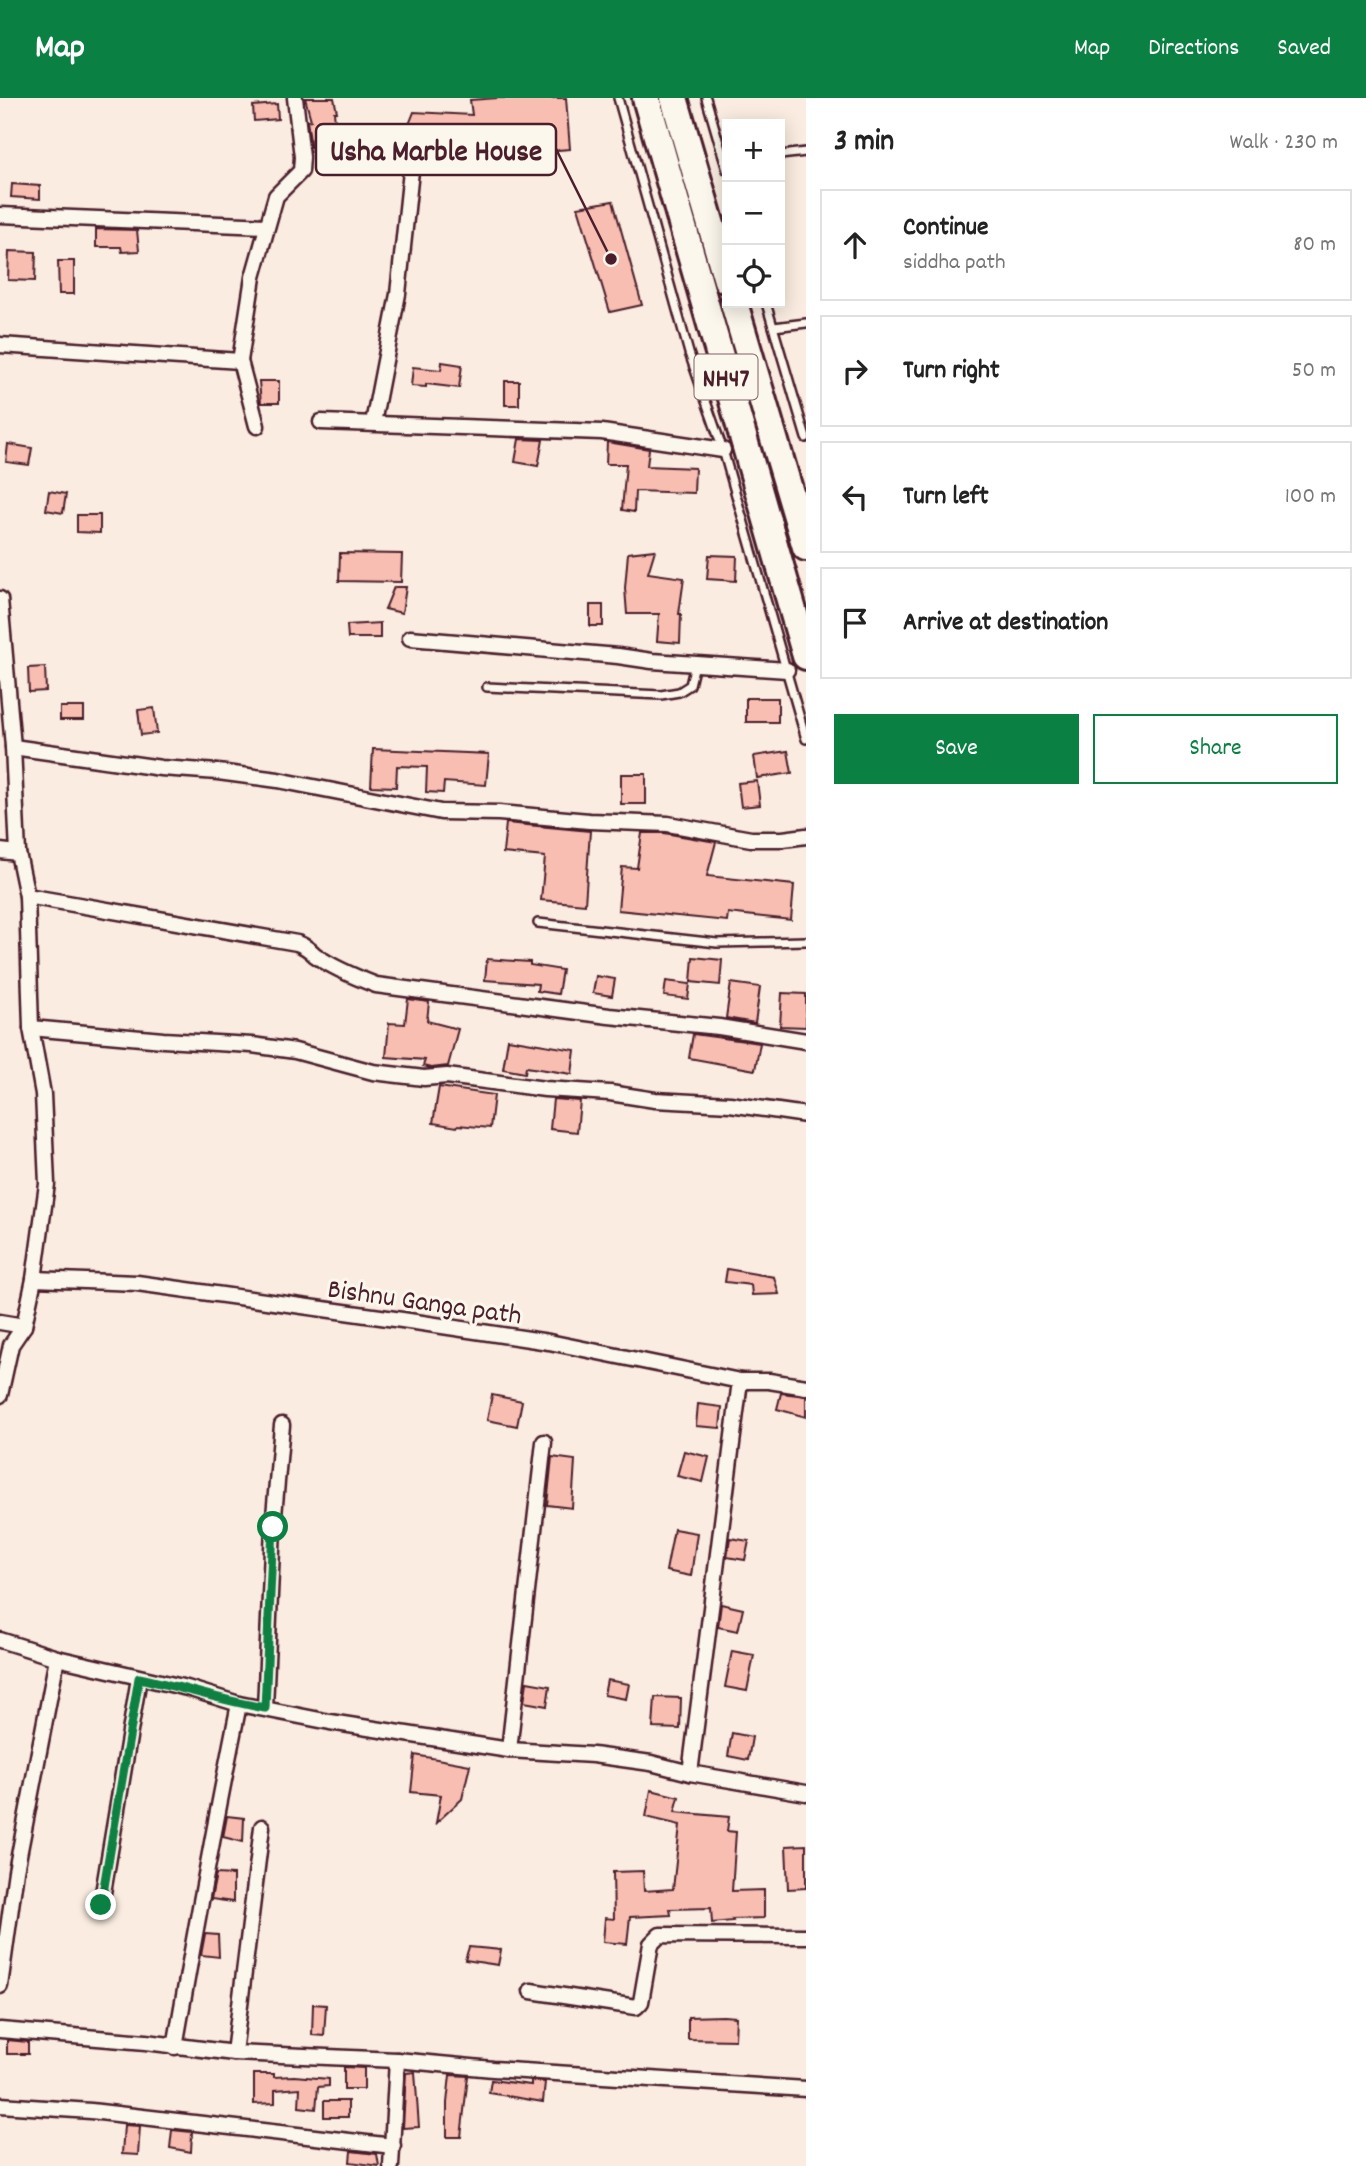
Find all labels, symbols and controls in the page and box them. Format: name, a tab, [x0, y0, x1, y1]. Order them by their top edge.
text: Map	[35, 26, 85, 73]
text: Map	[1074, 32, 1110, 66]
text: Directions	[1148, 32, 1239, 66]
text: Saved	[1277, 32, 1331, 66]
map controls	[722, 119, 785, 308]
button: +	[722, 119, 785, 182]
text: 3 min	[834, 122, 894, 165]
callout: Usha Marble House	[316, 124, 556, 175]
text: Walk · 230 m	[1229, 127, 1338, 160]
text: Usha Marble House	[330, 133, 542, 176]
button: −	[722, 182, 785, 245]
text: Continue	[903, 210, 988, 247]
icon: ahead	[836, 226, 874, 264]
text: 80 m	[1293, 229, 1336, 262]
button: locate	[722, 245, 785, 308]
text: siddha path	[903, 247, 1005, 280]
icon: right	[836, 352, 874, 390]
text: Turn right	[903, 353, 1000, 390]
road number: NH47	[694, 354, 758, 400]
text: 50 m	[1292, 355, 1336, 388]
icon: left	[836, 478, 874, 516]
text: Turn left	[903, 479, 989, 516]
text: 100 m	[1285, 481, 1336, 514]
icon: arrive	[836, 604, 874, 642]
text: Arrive at destination	[903, 605, 1108, 642]
button: Save	[834, 714, 1079, 784]
button: Share	[1093, 714, 1338, 784]
street label: Bishnu Ganga path	[325, 1272, 524, 1338]
route start	[257, 1511, 288, 1542]
route end	[85, 1889, 116, 1920]

